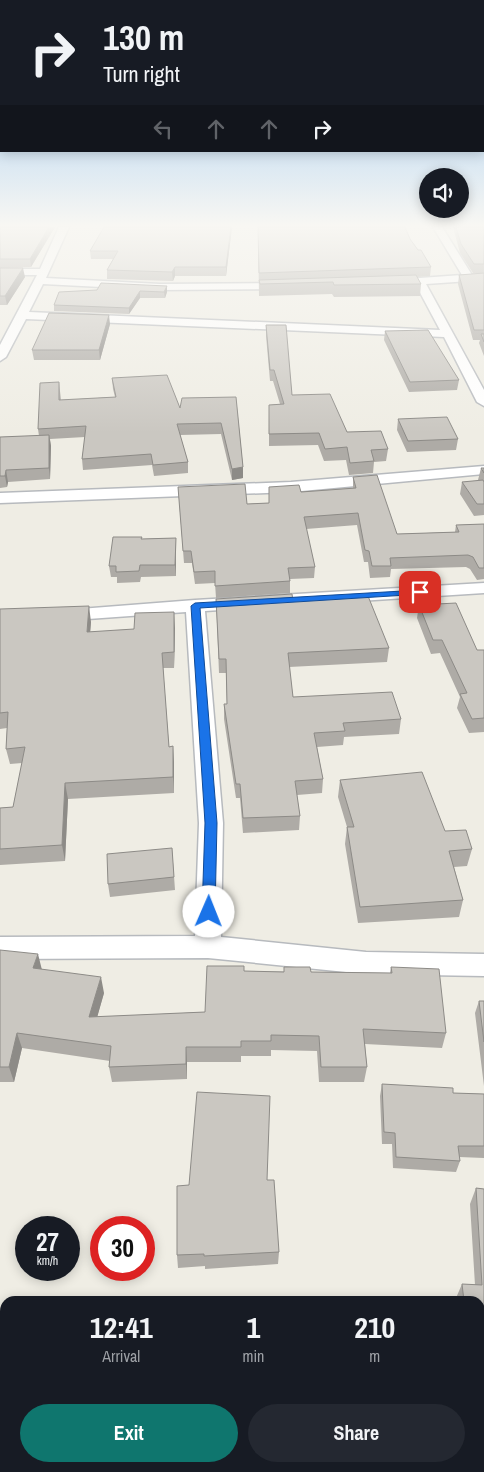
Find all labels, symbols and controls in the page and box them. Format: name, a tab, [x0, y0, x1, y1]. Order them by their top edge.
text: 130 m	[103, 14, 184, 61]
icon: right	[20, 20, 85, 85]
text: Turn right	[103, 59, 180, 89]
icon: left	[149, 115, 177, 143]
icon: ahead	[202, 115, 230, 143]
icon: ahead	[255, 115, 283, 143]
icon: right	[308, 115, 336, 143]
map controls	[419, 168, 469, 218]
button: sound	[419, 168, 469, 218]
pin	[399, 571, 441, 613]
icon: arrive	[406, 578, 434, 606]
position arrow	[182, 885, 234, 937]
speed limit sign: 30	[90, 1216, 155, 1281]
text: 27	[36, 1225, 59, 1259]
text: km/h	[37, 1253, 58, 1269]
text: 12:41	[90, 1307, 153, 1347]
text: 1	[247, 1307, 260, 1347]
text: 210	[354, 1307, 395, 1347]
text: Arrival	[102, 1345, 140, 1367]
text: min	[242, 1345, 264, 1367]
text: m	[369, 1345, 380, 1367]
button: Exit	[20, 1404, 238, 1462]
button: Share	[248, 1404, 465, 1462]

